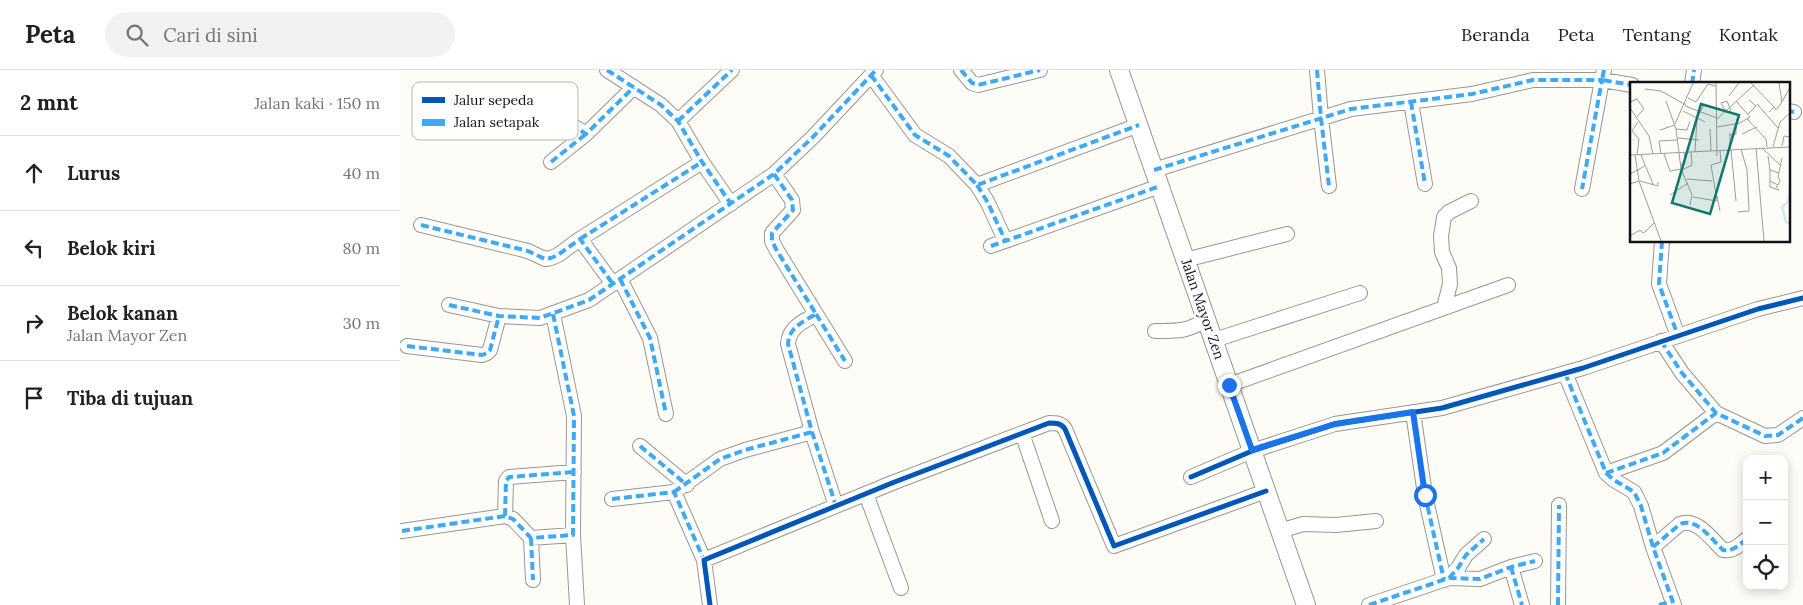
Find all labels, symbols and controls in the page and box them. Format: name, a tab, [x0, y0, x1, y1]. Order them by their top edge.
search box	[105, 12, 455, 57]
text: Peta	[25, 19, 75, 50]
icon: search	[123, 21, 151, 49]
text: Cari di sini	[163, 23, 258, 47]
text: Beranda	[1461, 23, 1530, 46]
text: Peta	[1558, 23, 1594, 46]
text: Tentang	[1622, 23, 1691, 46]
text: Kontak	[1719, 23, 1778, 46]
legend	[412, 82, 578, 140]
inset map	[1630, 82, 1790, 242]
text: 2 mnt	[20, 89, 78, 116]
text: Jalur sepeda	[453, 91, 534, 109]
text: Jalan kaki · 150 m	[254, 93, 380, 113]
text: Jalan setapak	[453, 113, 540, 131]
icon: ahead	[20, 159, 48, 187]
text: Lurus	[67, 161, 120, 185]
text: 40 m	[343, 163, 380, 183]
icon: left	[20, 234, 48, 262]
text: Belok kiri	[67, 236, 156, 260]
text: 80 m	[343, 238, 380, 258]
street label: Jalan Mayor Zen	[1177, 255, 1229, 362]
text: Belok kanan	[67, 301, 178, 325]
icon: right	[20, 309, 48, 337]
text: 30 m	[343, 313, 380, 333]
text: Jalan Mayor Zen	[67, 325, 187, 345]
route end	[1218, 374, 1241, 397]
icon: arrive	[20, 384, 48, 412]
text: Tiba di tujuan	[67, 386, 193, 410]
map controls	[1743, 455, 1788, 590]
button: +	[1743, 455, 1788, 500]
route start	[1414, 484, 1437, 507]
button: −	[1743, 500, 1788, 545]
button: locate	[1743, 545, 1788, 590]

